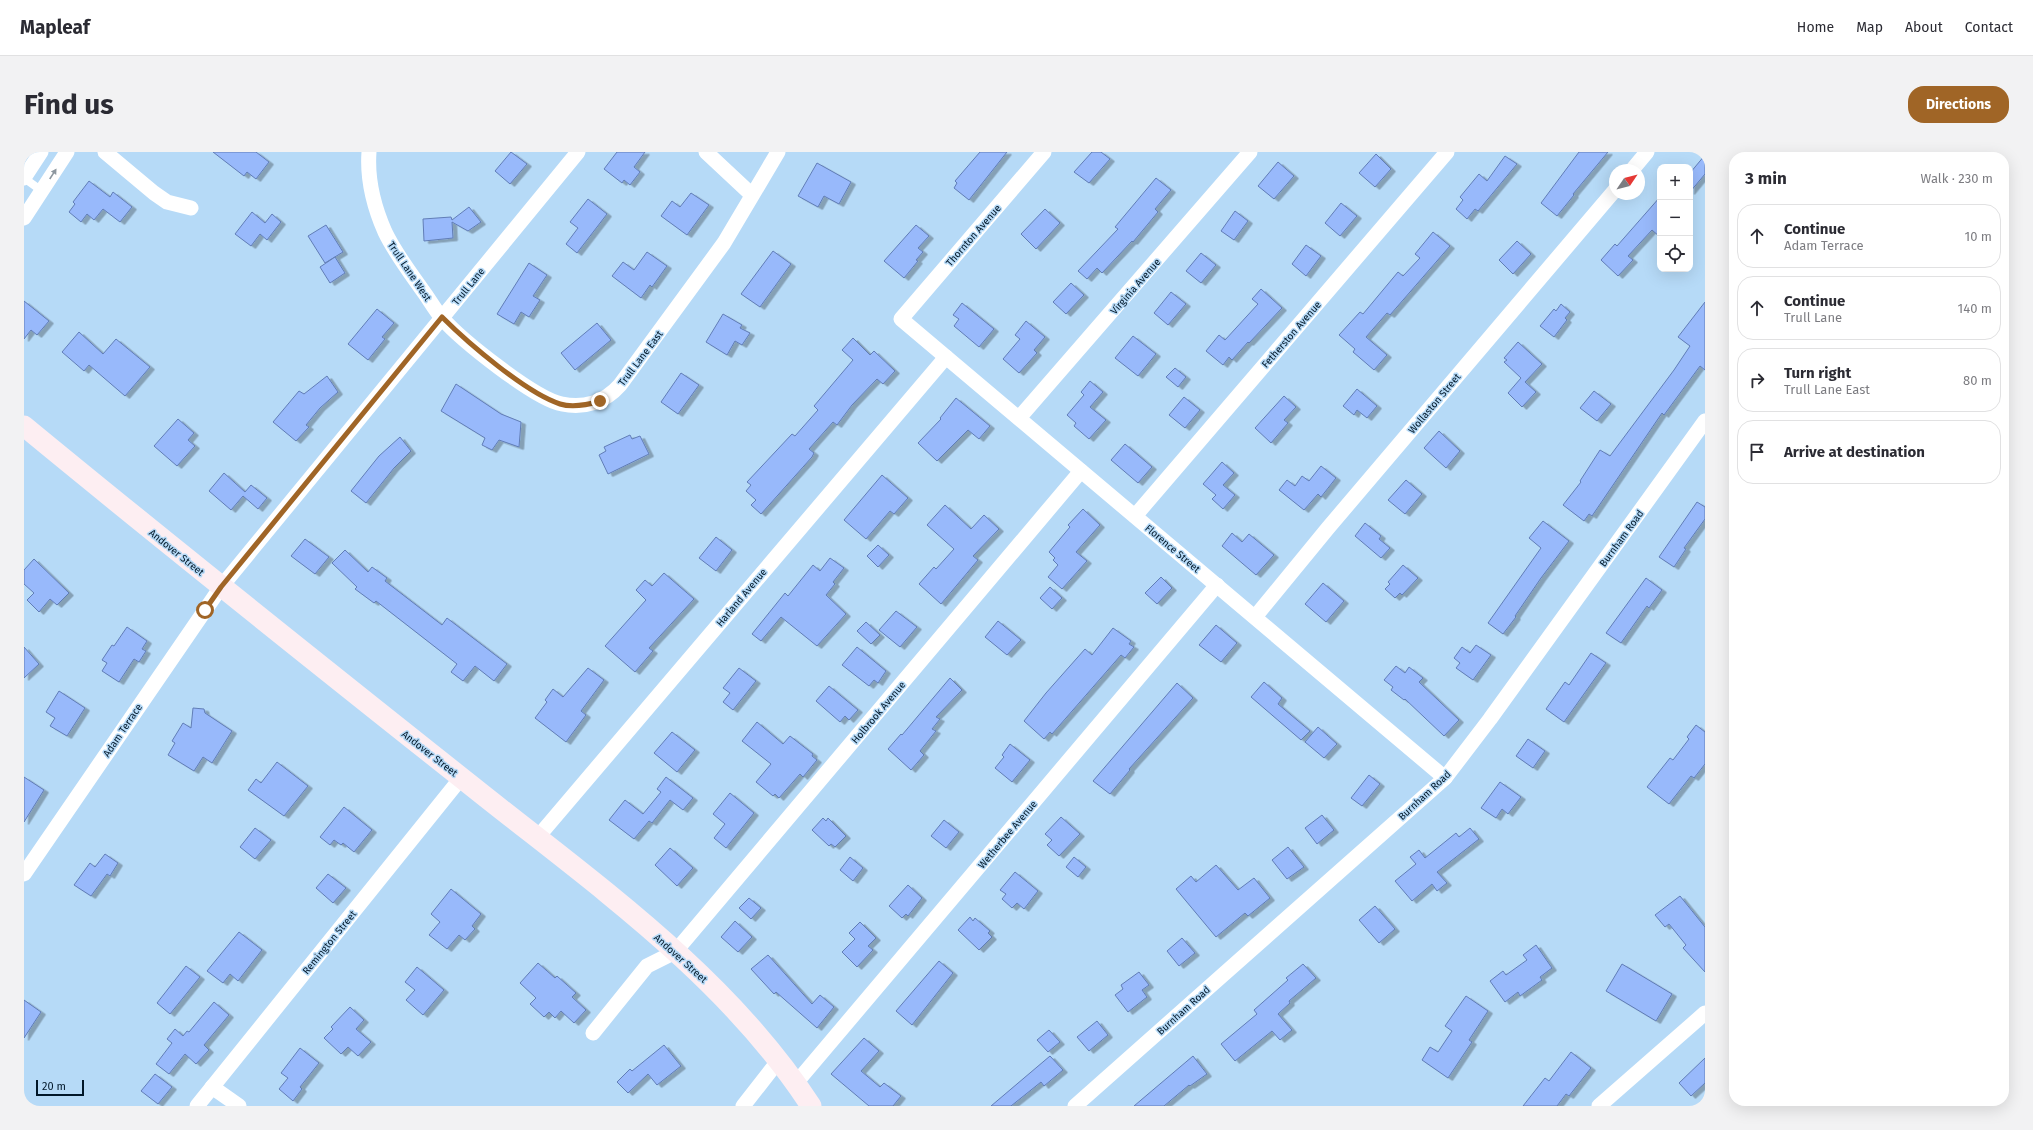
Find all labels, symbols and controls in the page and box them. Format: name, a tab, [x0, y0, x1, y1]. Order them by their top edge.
text: Mapleaf	[20, 16, 90, 39]
text: Home	[1797, 19, 1834, 36]
text: Map	[1856, 19, 1883, 36]
text: About	[1905, 19, 1943, 36]
text: Contact	[1965, 19, 2013, 36]
button: Directions	[1908, 86, 2009, 123]
text: Find us	[24, 88, 114, 121]
north arrow	[1609, 164, 1645, 200]
map controls	[1657, 164, 1693, 272]
button: +	[1657, 164, 1693, 200]
one-way arrow	[49, 168, 56, 180]
text: 3 min	[1745, 168, 1787, 189]
text: Walk · 230 m	[1921, 171, 1993, 186]
button: −	[1657, 200, 1693, 236]
street label: Thornton Avenue	[944, 202, 1004, 269]
text: Continue	[1784, 220, 1845, 238]
icon: ahead	[1746, 225, 1768, 247]
text: 10 m	[1965, 229, 1992, 244]
button: locate	[1657, 236, 1693, 272]
text: Adam Terrace	[1784, 238, 1864, 253]
street label: Trull Lane West	[385, 240, 434, 304]
street label: Virginia Avenue	[1108, 256, 1163, 317]
street label: Trull Lane	[450, 265, 488, 308]
text: Continue	[1784, 292, 1845, 310]
icon: ahead	[1746, 297, 1768, 319]
street label: Fetherston Avenue	[1260, 299, 1324, 370]
text: 140 m	[1958, 301, 1992, 316]
text: Trull Lane	[1784, 310, 1842, 325]
street label: Trull Lane East	[616, 328, 666, 389]
text: Turn right	[1784, 364, 1851, 382]
icon: right	[1746, 369, 1768, 391]
street label: Wollaston Street	[1406, 371, 1464, 436]
text: 80 m	[1963, 373, 1992, 388]
text: Trull Lane East	[1784, 382, 1870, 397]
route end	[591, 392, 609, 410]
icon: arrive	[1746, 441, 1768, 463]
text: Arrive at destination	[1784, 443, 1925, 461]
street label: Burnham Road	[1597, 508, 1646, 569]
street label: Florence Street	[1142, 522, 1203, 576]
street label: Andover Street	[146, 527, 207, 579]
street label: Harland Avenue	[714, 566, 770, 629]
route start	[196, 601, 214, 619]
street label: Holbrook Avenue	[849, 679, 908, 746]
street label: Adam Terrace	[101, 702, 145, 759]
street label: Andover Street	[399, 728, 460, 779]
street label: Burnham Road	[1396, 768, 1453, 823]
street label: Wetherbee Avenue	[976, 798, 1040, 871]
street label: Remington Street	[300, 908, 359, 977]
street label: Andover Street	[651, 932, 710, 986]
street label: Burnham Road	[1155, 984, 1213, 1038]
scale bar	[36, 1078, 84, 1097]
text: 20 m	[42, 1080, 66, 1093]

